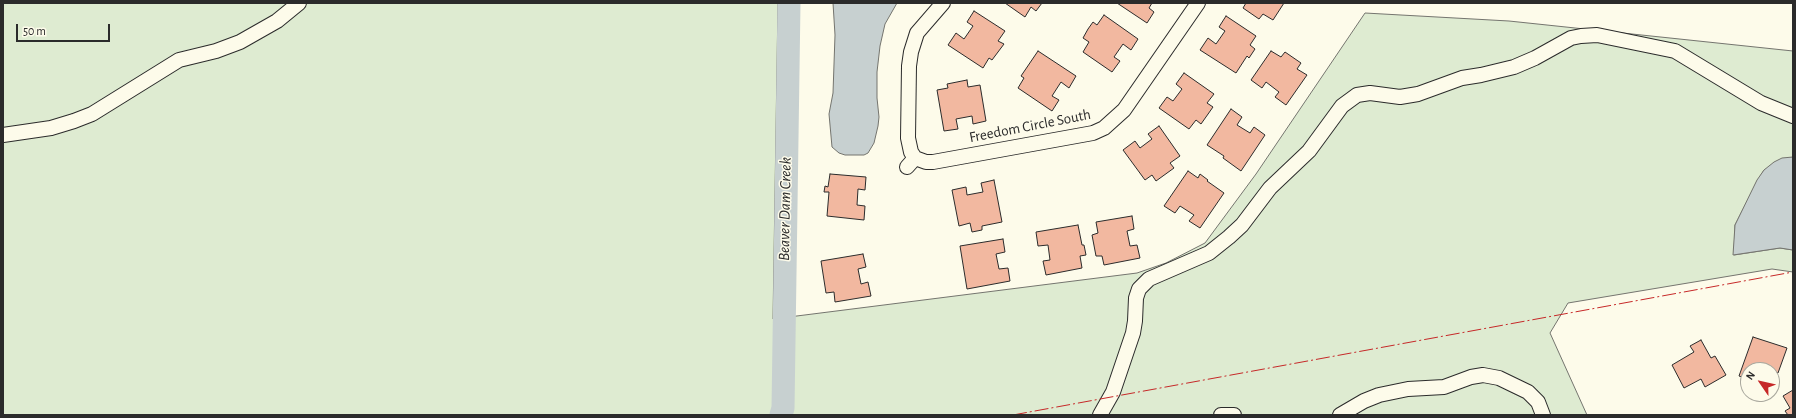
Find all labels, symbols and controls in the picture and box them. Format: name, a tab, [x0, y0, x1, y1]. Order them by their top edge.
scale bar	[18, 16, 112, 42]
text: 50 m	[23, 25, 46, 37]
street label: Freedom Circle South	[968, 105, 1092, 147]
water label: Beaver Dam Creek	[774, 157, 796, 261]
north arrow	[1740, 362, 1780, 402]
text: N	[1744, 369, 1757, 382]

